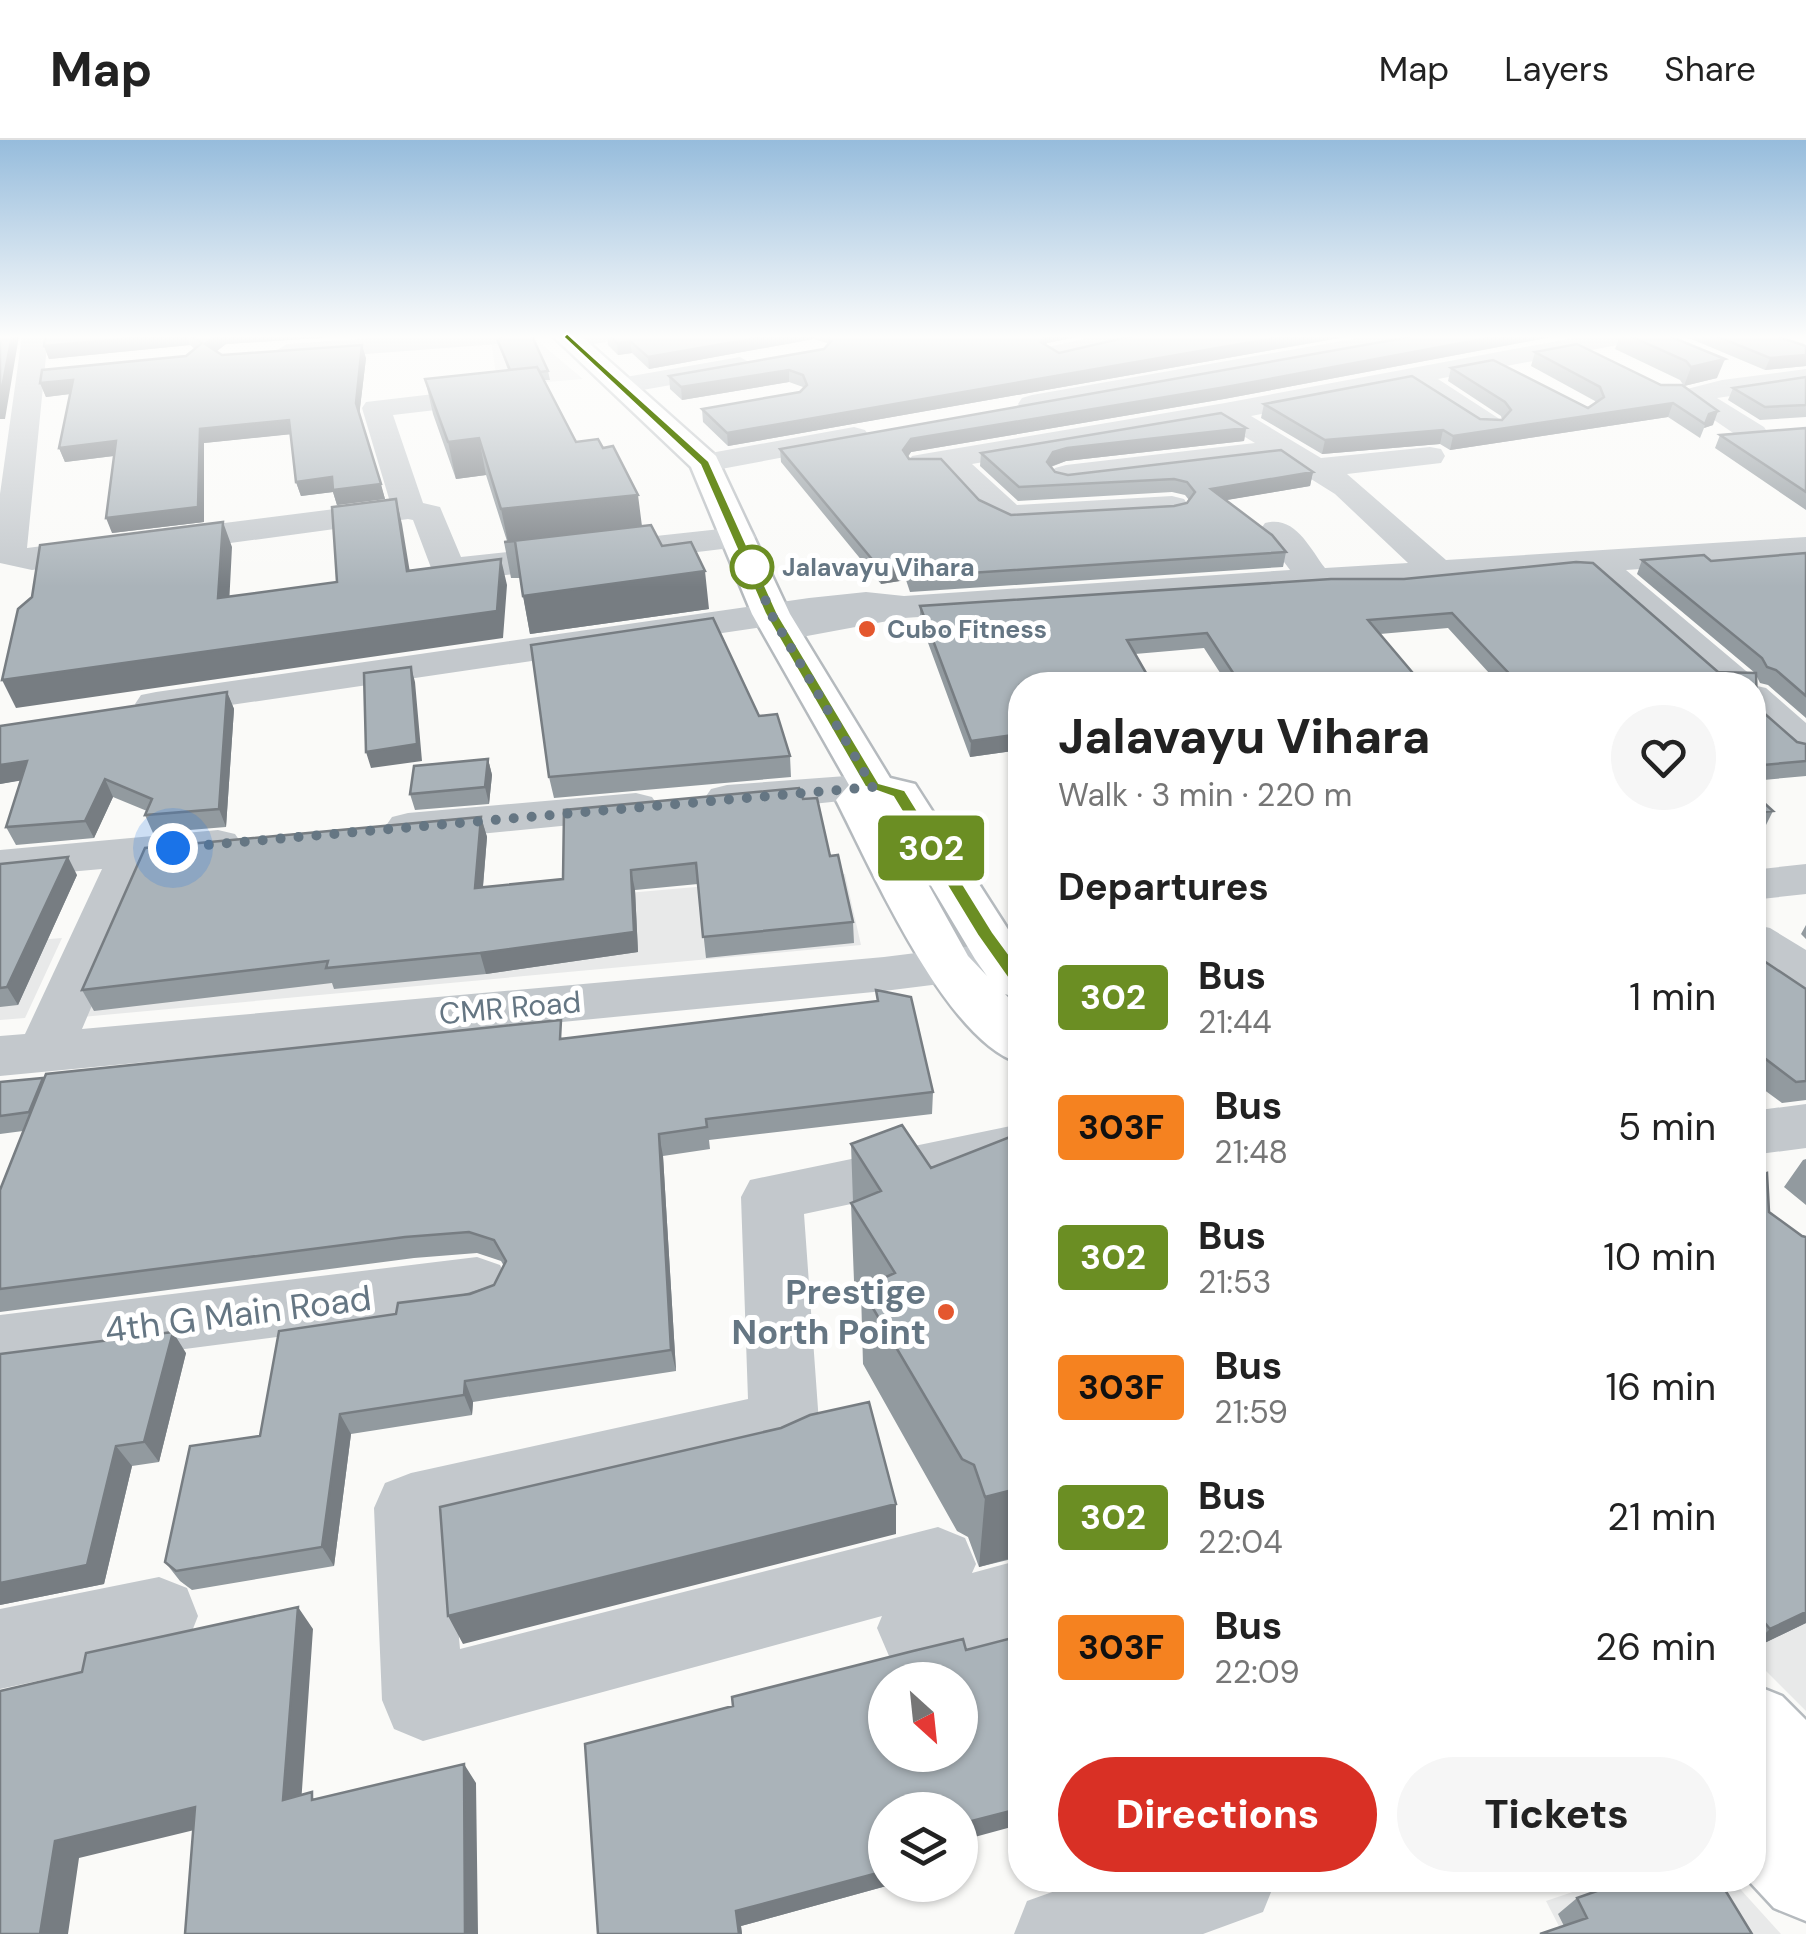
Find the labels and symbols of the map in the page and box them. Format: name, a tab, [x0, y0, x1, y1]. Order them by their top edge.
marker: Jalavayu Vihara	[731, 546, 773, 588]
place label: Jalavayu Vihara	[782, 551, 975, 584]
place label: Cubo Fitness	[887, 613, 1047, 646]
marker: Cubo Fitness	[856, 618, 878, 640]
line badge: 302	[874, 816, 988, 880]
your location	[148, 823, 198, 873]
street label: CMR Road	[437, 982, 583, 1033]
place label: Prestige North Point	[732, 1269, 926, 1355]
street label: 4th G Main Road	[102, 1275, 374, 1353]
marker: Prestige North Point	[935, 1301, 957, 1323]
north arrow	[868, 1662, 978, 1772]

